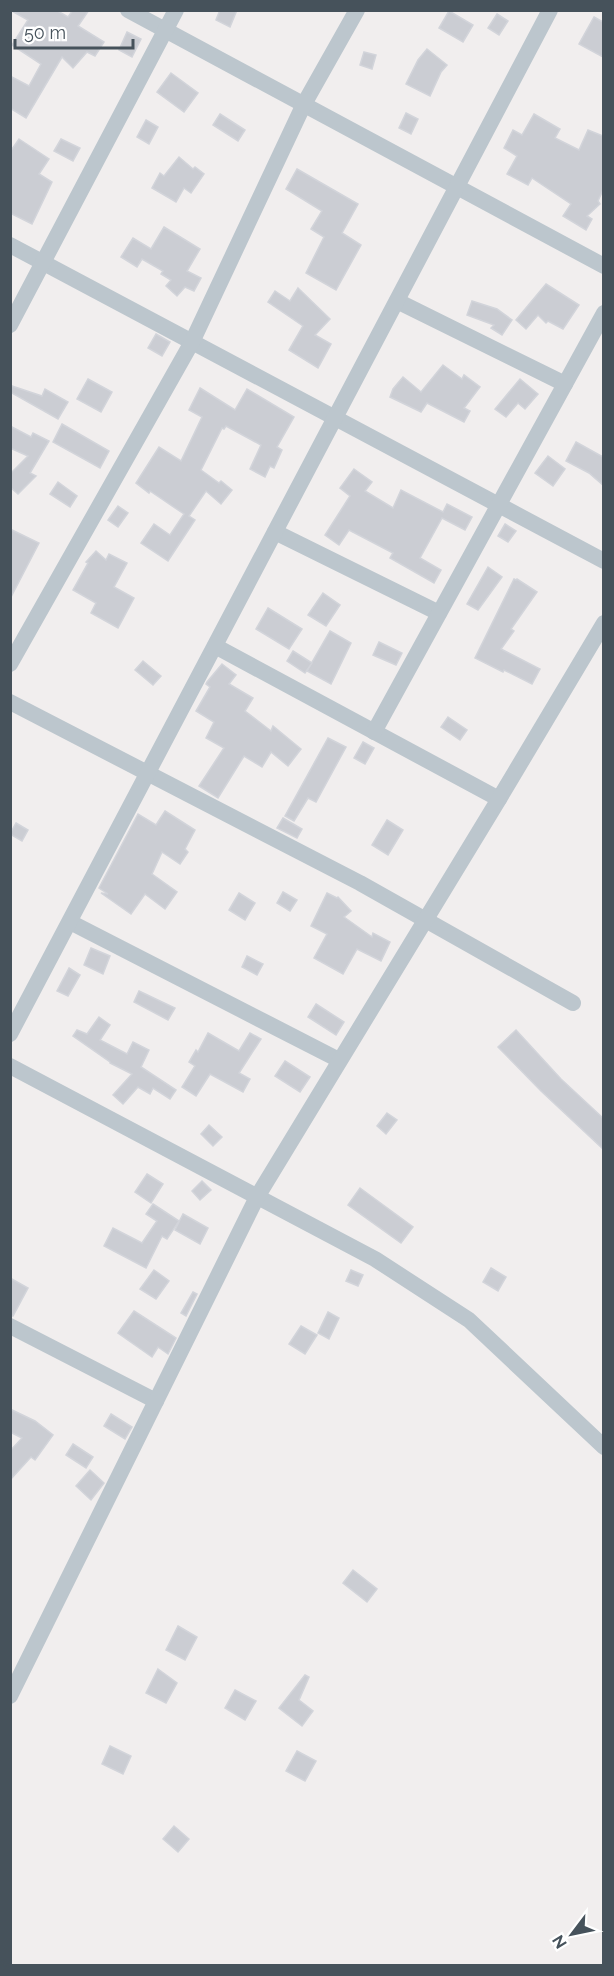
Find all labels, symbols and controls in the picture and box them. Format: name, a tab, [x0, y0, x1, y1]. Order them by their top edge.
scale bar	[15, 12, 134, 50]
text: 50 m	[24, 22, 66, 43]
north arrow	[542, 1904, 602, 1964]
text: N	[548, 1931, 571, 1952]

